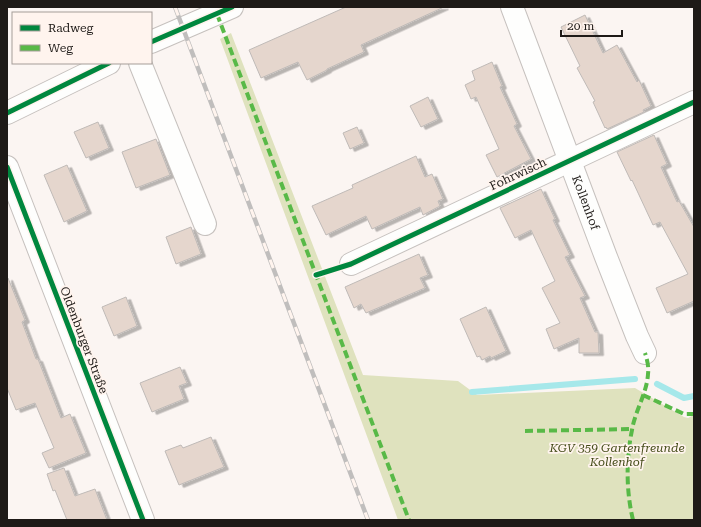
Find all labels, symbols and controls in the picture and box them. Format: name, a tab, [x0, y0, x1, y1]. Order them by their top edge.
legend	[12, 12, 152, 64]
scale bar	[561, 12, 622, 38]
text: 20 m	[567, 19, 594, 33]
text: Radweg	[48, 21, 94, 35]
text: Weg	[48, 41, 73, 55]
street label: Fohrwisch	[487, 155, 549, 193]
street label: Kollenhof	[569, 173, 602, 232]
street label: Oldenburger Straße	[57, 285, 111, 396]
park label: KGV 359 Gartenfreunde Kollenhof	[548, 441, 685, 469]

